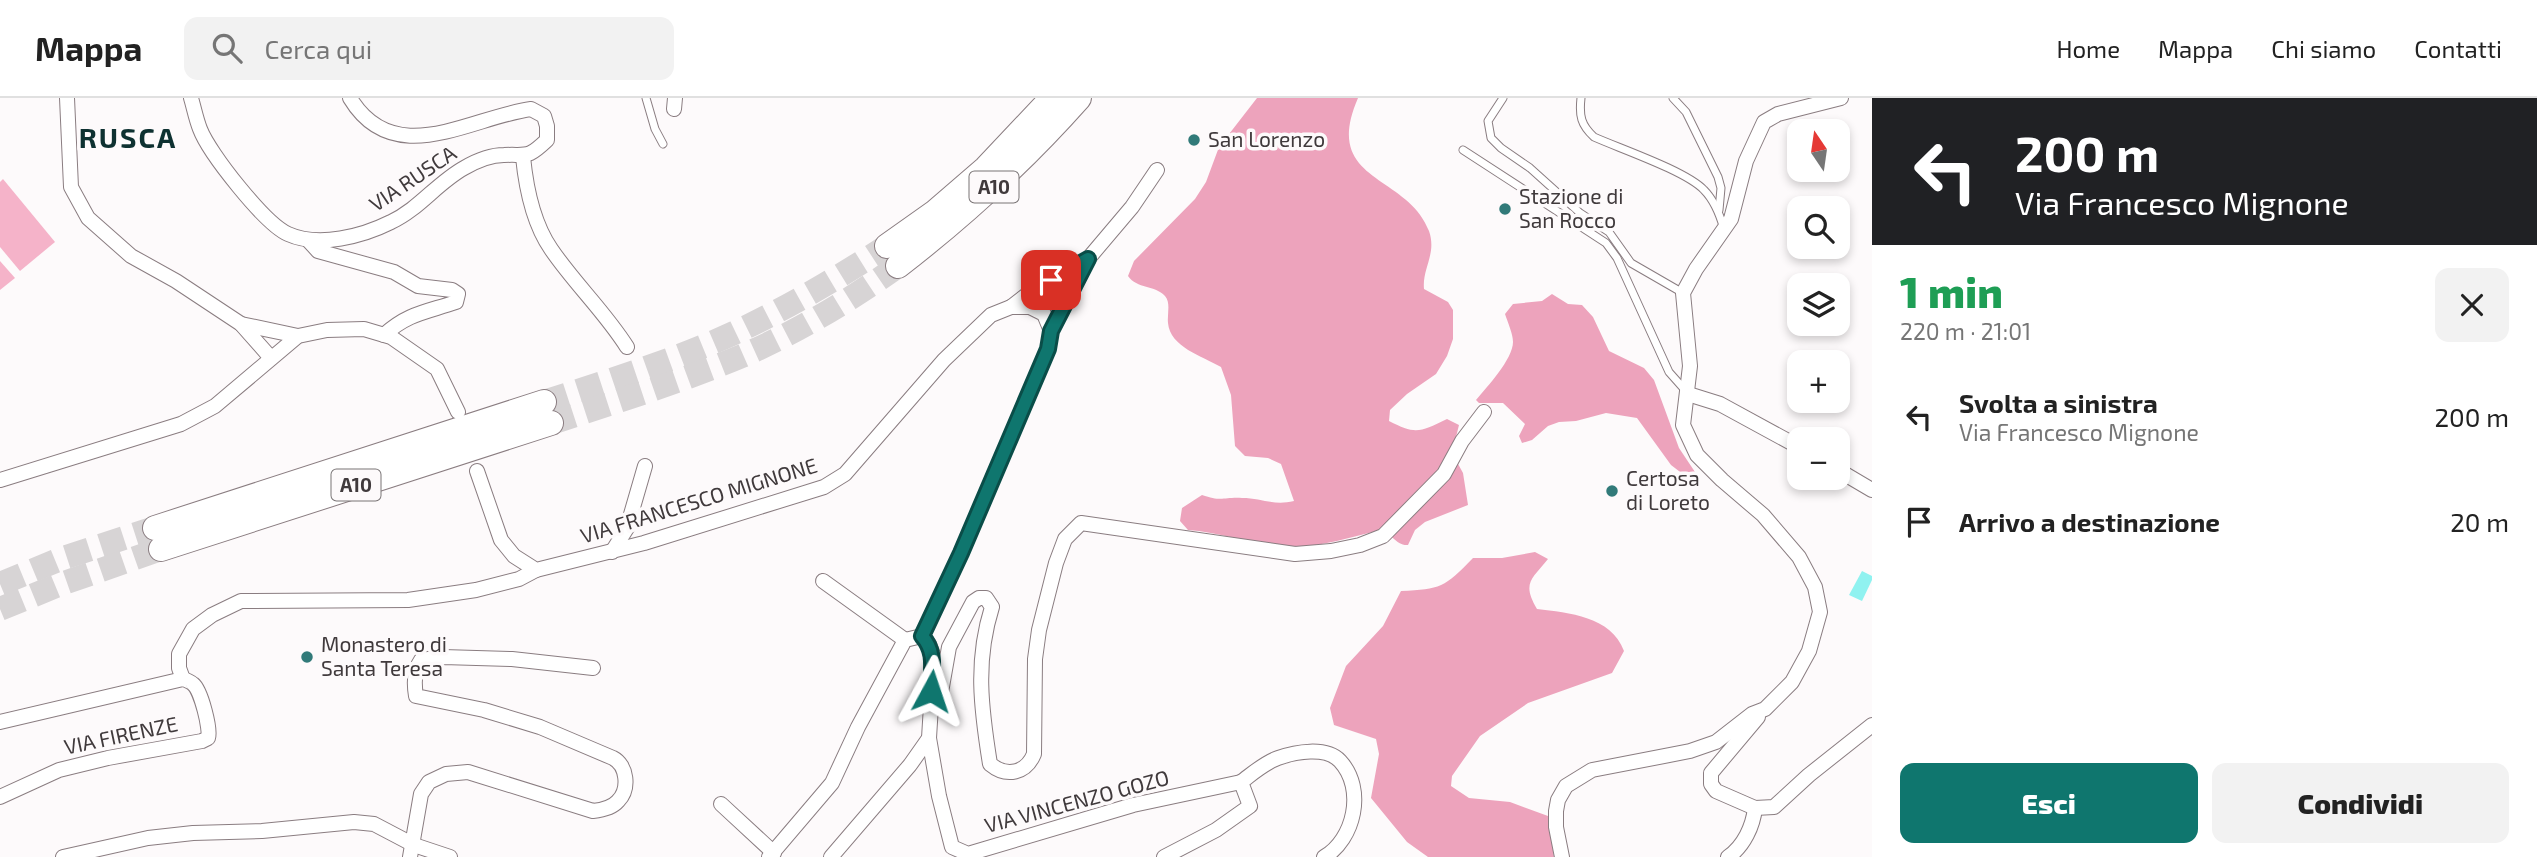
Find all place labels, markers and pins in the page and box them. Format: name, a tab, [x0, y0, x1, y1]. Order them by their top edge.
place label: San Lorenzo	[1208, 126, 1325, 151]
marker: San Lorenzo	[1186, 132, 1202, 148]
place label: Stazione di San Rocco	[1519, 183, 1623, 232]
marker: Stazione di San Rocco	[1497, 201, 1513, 217]
pin	[1021, 250, 1081, 310]
place label: Certosa di Loreto	[1626, 465, 1710, 514]
marker: Certosa di Loreto	[1604, 483, 1620, 499]
place label: Monastero di Santa Teresa	[321, 631, 447, 680]
marker: Monastero di Santa Teresa	[299, 649, 315, 665]

